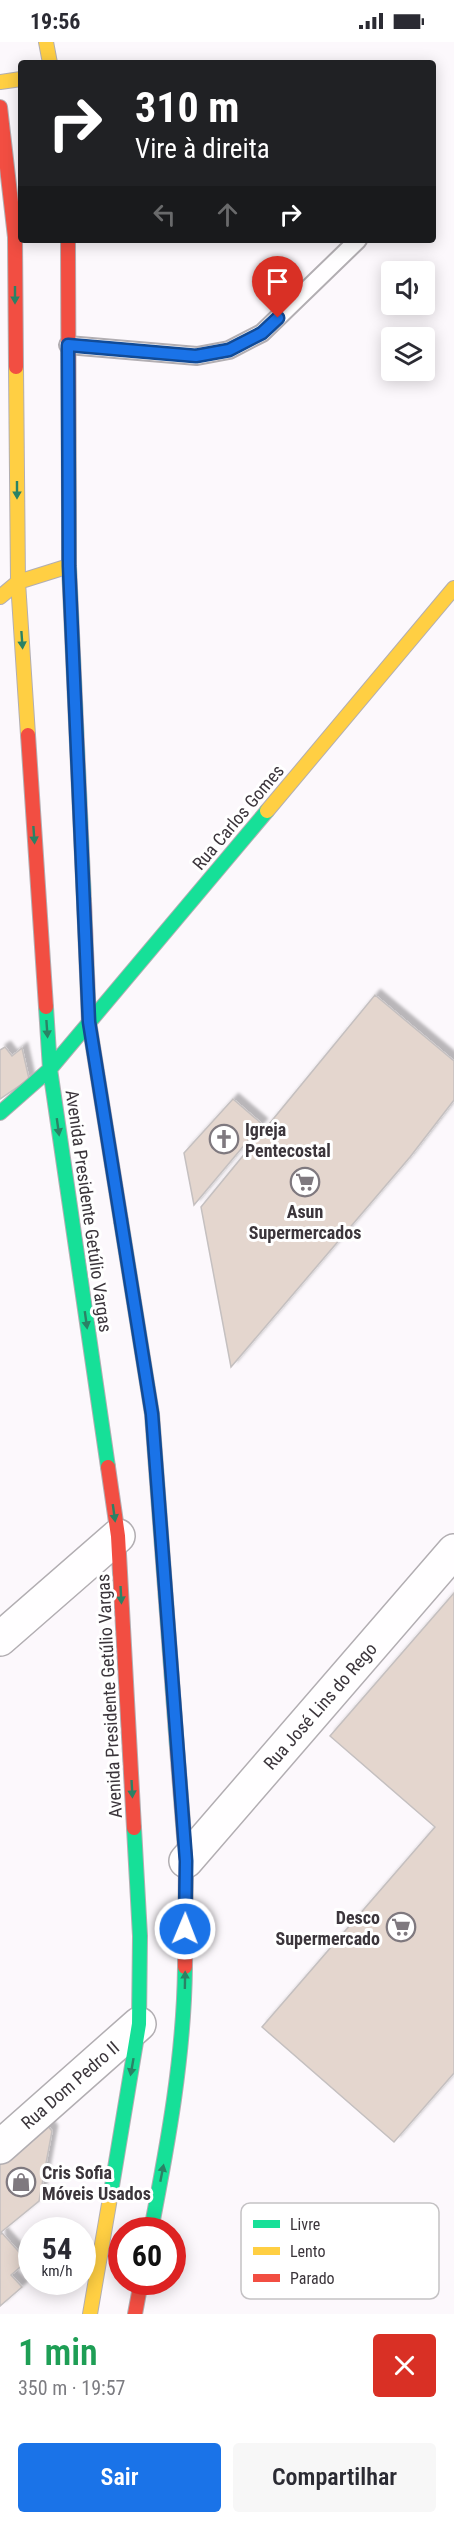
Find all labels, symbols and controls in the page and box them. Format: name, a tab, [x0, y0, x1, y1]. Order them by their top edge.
text: 19:56	[30, 9, 81, 34]
text: 310 m	[135, 83, 240, 132]
icon: right	[36, 84, 114, 162]
text: Vire à direita	[135, 133, 270, 165]
icon: left	[148, 198, 181, 231]
icon: ahead	[211, 198, 244, 231]
icon: right	[274, 198, 307, 231]
pin	[252, 256, 303, 318]
map controls	[381, 261, 435, 381]
button: sound	[381, 261, 435, 315]
icon: arrive	[261, 265, 294, 298]
one-way arrow	[10, 286, 20, 305]
button: layers	[381, 327, 435, 381]
one-way arrow	[12, 481, 22, 500]
one-way arrow	[17, 630, 26, 649]
street label: Rua Carlos Gomes	[188, 760, 288, 874]
one-way arrow	[30, 825, 39, 844]
one-way arrow	[43, 1020, 52, 1039]
street label: Avenida Presidente Getúlio Vargas	[62, 1089, 116, 1333]
one-way arrow	[54, 1118, 63, 1137]
place label: Igreja Pentecostal	[245, 1119, 331, 1161]
church icon: Igreja Pentecostal	[208, 1123, 240, 1155]
supermarket icon: Asun Supermercados	[289, 1166, 321, 1198]
place label: Asun Supermercados	[249, 1201, 361, 1243]
one-way arrow	[82, 1311, 91, 1330]
one-way arrow	[110, 1504, 119, 1523]
street label: Avenida Presidente Getúlio Vargas	[92, 1573, 126, 1819]
one-way arrow	[117, 1585, 126, 1604]
street label: Rua José Lins do Rego	[259, 1638, 381, 1774]
one-way arrow	[127, 1780, 137, 1799]
position arrow	[153, 1897, 217, 1961]
place label: Desco Supermercado	[276, 1907, 380, 1949]
supermarket icon: Desco Supermercado	[385, 1911, 417, 1943]
one-way arrow	[180, 1970, 189, 1989]
street label: Rua Dom Pedro II	[17, 2037, 123, 2133]
one-way arrow	[127, 2058, 136, 2077]
place label: Cris Sofia Móveis Usados	[42, 2162, 151, 2204]
one-way arrow	[158, 2163, 167, 2182]
shop icon: Cris Sofia Móveis Usados	[5, 2166, 37, 2198]
legend	[241, 2203, 439, 2299]
text: Livre	[290, 2215, 320, 2234]
speed limit sign: 60	[108, 2217, 186, 2295]
text: 54	[42, 2231, 72, 2266]
text: Lento	[290, 2242, 325, 2261]
text: km/h	[42, 2262, 72, 2280]
text: Parado	[290, 2269, 335, 2288]
text: 1 min	[18, 2332, 98, 2374]
button: close	[373, 2334, 436, 2397]
text: 350 m · 19:57	[18, 2376, 125, 2400]
button: Sair	[18, 2443, 221, 2512]
button: Compartilhar	[233, 2443, 436, 2512]

